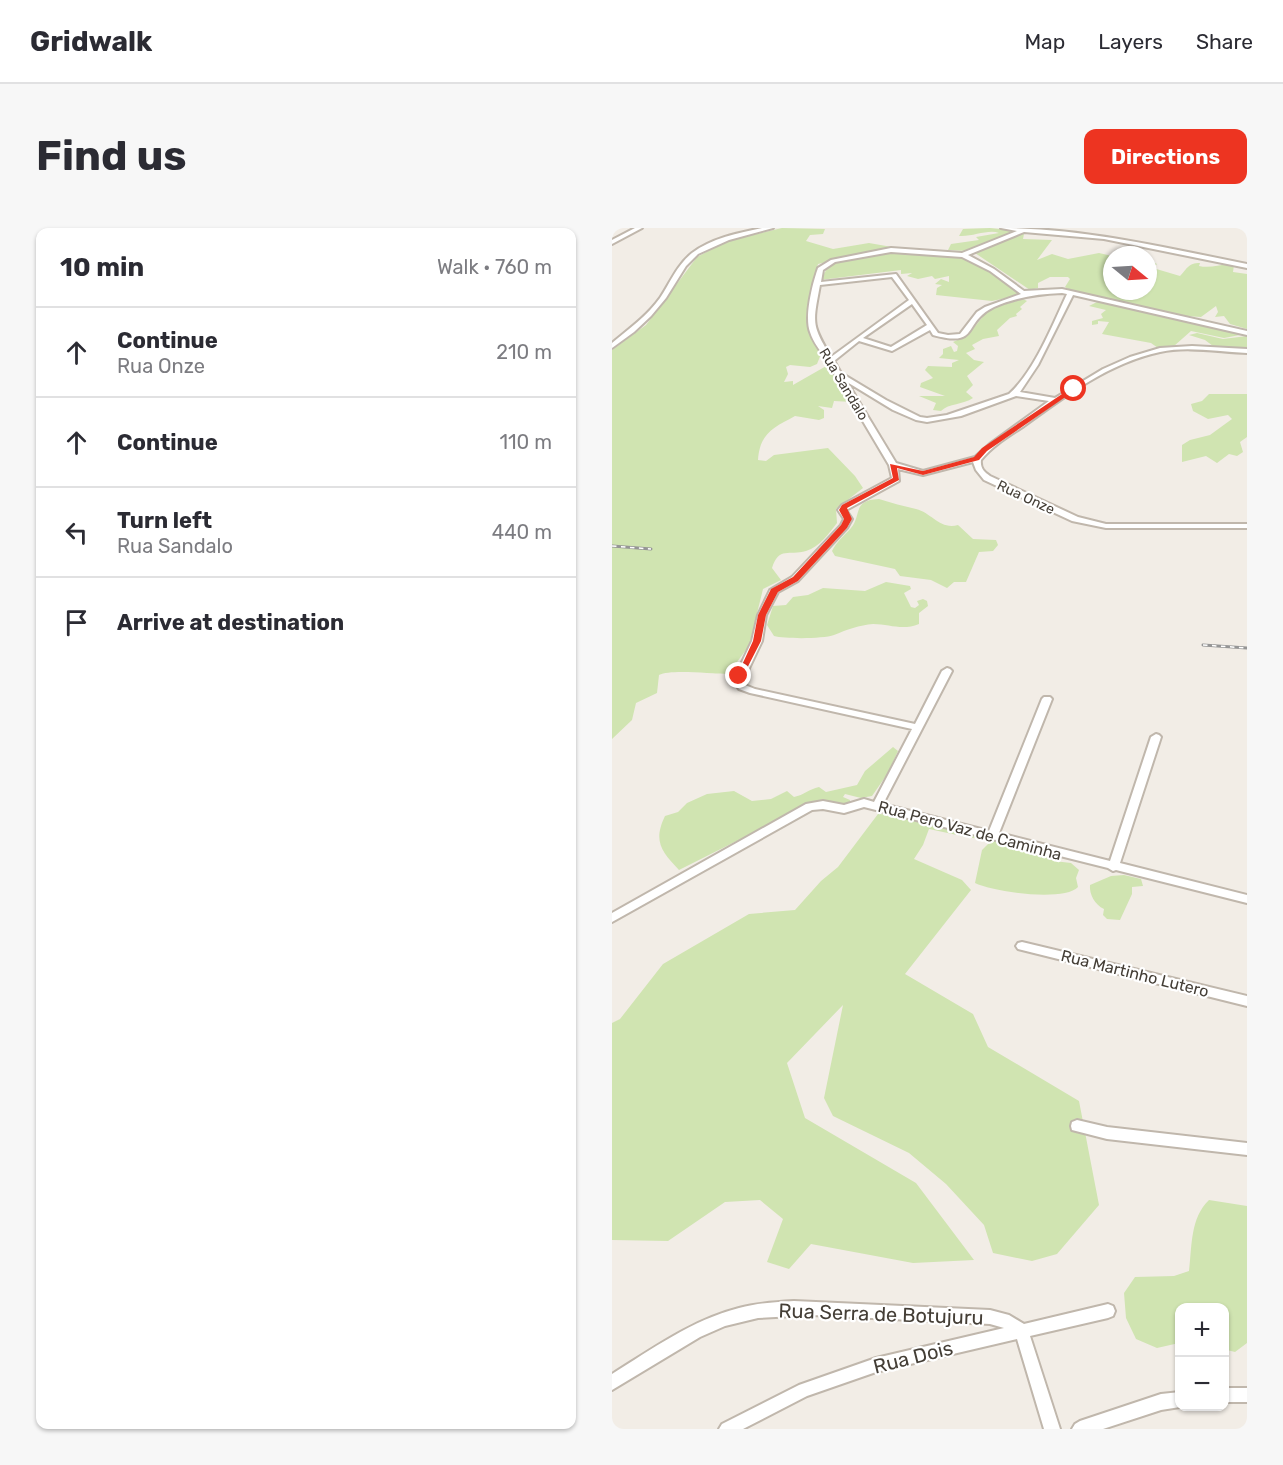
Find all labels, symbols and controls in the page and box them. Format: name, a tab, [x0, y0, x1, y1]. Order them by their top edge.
text: Gridwalk	[30, 25, 152, 58]
text: Map	[1024, 29, 1065, 54]
text: Layers	[1098, 29, 1163, 54]
text: Share	[1196, 29, 1253, 54]
button: Directions	[1084, 129, 1247, 184]
text: Find us	[36, 131, 187, 181]
north arrow	[1103, 246, 1157, 300]
text: 10 min	[60, 252, 144, 283]
text: Walk · 760 m	[437, 255, 552, 279]
text: Continue	[117, 327, 218, 354]
icon: ahead	[60, 336, 93, 369]
text: 210 m	[496, 340, 552, 364]
street label: Rua Sandalo	[815, 345, 872, 423]
text: Rua Onze	[117, 354, 205, 378]
route start	[1060, 375, 1086, 401]
icon: ahead	[60, 426, 93, 459]
text: Continue	[117, 429, 218, 456]
text: 110 m	[500, 430, 552, 454]
street label: Rua Onze	[994, 477, 1057, 518]
text: Turn left	[117, 507, 212, 534]
icon: left	[60, 516, 93, 549]
text: 440 m	[492, 520, 552, 544]
text: Rua Sandalo	[117, 534, 233, 558]
icon: arrive	[60, 606, 93, 639]
text: Arrive at destination	[117, 609, 344, 636]
route end	[725, 662, 751, 688]
street label: Rua Pero Vaz de Caminha	[876, 797, 1064, 864]
street label: Rua Martinho Lutero	[1059, 946, 1211, 1001]
street label: Rua Serra de Botujuru	[778, 1298, 984, 1330]
map controls	[1175, 1303, 1229, 1411]
button: +	[1175, 1303, 1229, 1357]
street label: Rua Dois	[871, 1336, 955, 1378]
button: −	[1175, 1357, 1229, 1411]

